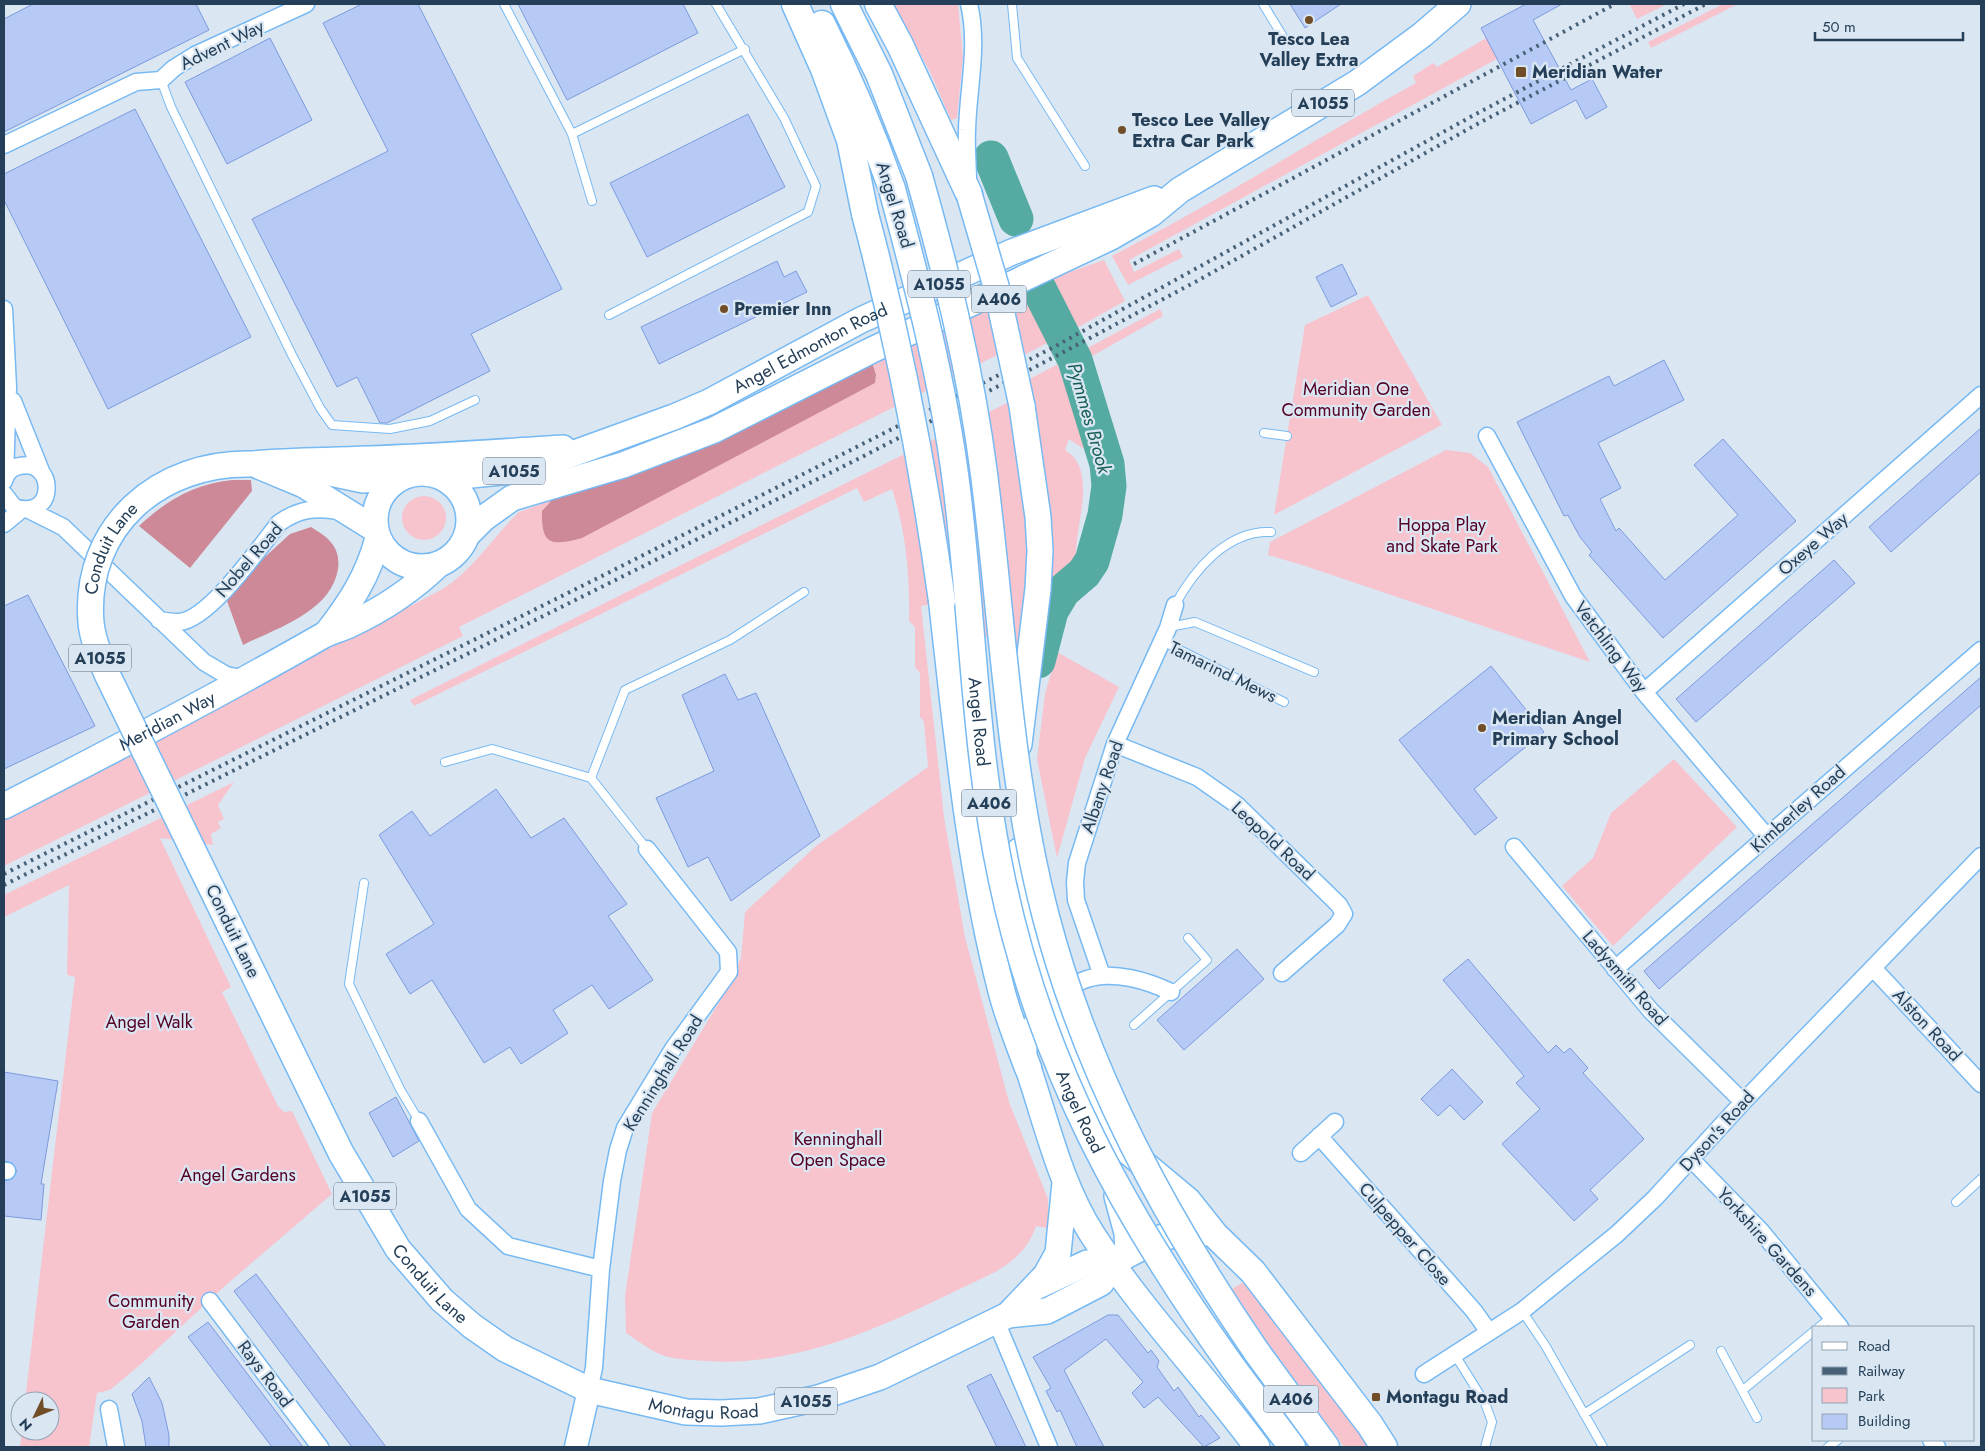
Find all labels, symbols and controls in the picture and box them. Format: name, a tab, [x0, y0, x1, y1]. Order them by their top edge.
scale bar	[1815, 10, 1962, 42]
street label: Advent Way	[176, 13, 269, 77]
marker: Tesco Lea Valley Extra	[1303, 14, 1315, 26]
text: 50 m	[1822, 16, 1856, 38]
place label: Tesco Lea Valley Extra	[1259, 26, 1358, 73]
place label: Meridian Water	[1532, 59, 1663, 85]
marker: Meridian Water	[1514, 65, 1528, 79]
road number: A1055	[1292, 90, 1354, 116]
place label: Tesco Lee Valley Extra Car Park	[1132, 107, 1270, 154]
marker: Tesco Lee Valley Extra Car Park	[1116, 124, 1128, 136]
street label: Angel Road	[870, 159, 920, 251]
road number: A1055	[908, 270, 970, 298]
road number: A406	[972, 286, 1026, 312]
place label: Premier Inn	[734, 296, 832, 322]
street label: Angel Edmonton Road	[728, 297, 892, 400]
marker: Premier Inn	[718, 303, 730, 315]
water label: Pymmes Brook	[1061, 360, 1118, 478]
park label: Meridian One Community Garden	[1281, 376, 1431, 423]
road number: A1055	[483, 458, 545, 484]
street label: Conduit Lane	[78, 496, 144, 596]
street label: Oxeye Way	[1772, 506, 1854, 582]
park label: Hoppa Play and Skate Park	[1386, 512, 1498, 559]
street label: Nobel Road	[209, 517, 289, 603]
street label: Vetchling Way	[1568, 596, 1654, 698]
street label: Tamarind Mews	[1165, 635, 1281, 709]
road number: A1055	[69, 644, 131, 671]
street label: Angel Road	[962, 676, 996, 768]
street label: Meridian Way	[115, 685, 220, 757]
place label: Meridian Angel Primary School	[1492, 705, 1622, 752]
marker: Meridian Angel Primary School	[1476, 722, 1488, 734]
street label: Albany Road	[1074, 737, 1130, 837]
street label: Kimberley Road	[1745, 759, 1851, 859]
road number: A406	[962, 790, 1016, 816]
street label: Leopold Road	[1225, 795, 1321, 887]
street label: Conduit Lane	[199, 880, 267, 982]
street label: Ladysmith Road	[1576, 925, 1674, 1031]
street label: Alston Road	[1886, 983, 1968, 1067]
park label: Angel Walk	[105, 1009, 193, 1035]
street label: Kenninghall Road	[617, 1010, 709, 1136]
street label: Angel Road	[1049, 1066, 1111, 1158]
street label: Dyson's Road	[1673, 1085, 1761, 1177]
park label: Kenninghall Open Space	[790, 1126, 886, 1173]
park label: Angel Gardens	[180, 1162, 296, 1188]
street label: Culpepper Close	[1353, 1177, 1457, 1291]
road number: A1055	[334, 1182, 396, 1210]
street label: Yorkshire Gardens	[1711, 1182, 1823, 1302]
street label: Conduit Lane	[386, 1238, 474, 1330]
park label: Community Garden	[108, 1288, 194, 1335]
legend	[1812, 1326, 1975, 1441]
street label: Rays Road	[231, 1335, 299, 1413]
text: Road	[1858, 1335, 1890, 1357]
text: Railway	[1858, 1360, 1905, 1382]
place label: Montagu Road	[1386, 1384, 1508, 1410]
text: Park	[1858, 1385, 1885, 1407]
road number: A406	[1264, 1386, 1318, 1412]
road number: A1055	[775, 1388, 837, 1414]
north arrow	[10, 1391, 60, 1441]
street label: Montagu Road	[646, 1391, 759, 1426]
marker: Montagu Road	[1370, 1391, 1382, 1403]
text: Building	[1858, 1410, 1910, 1432]
text: N	[14, 1414, 37, 1436]

